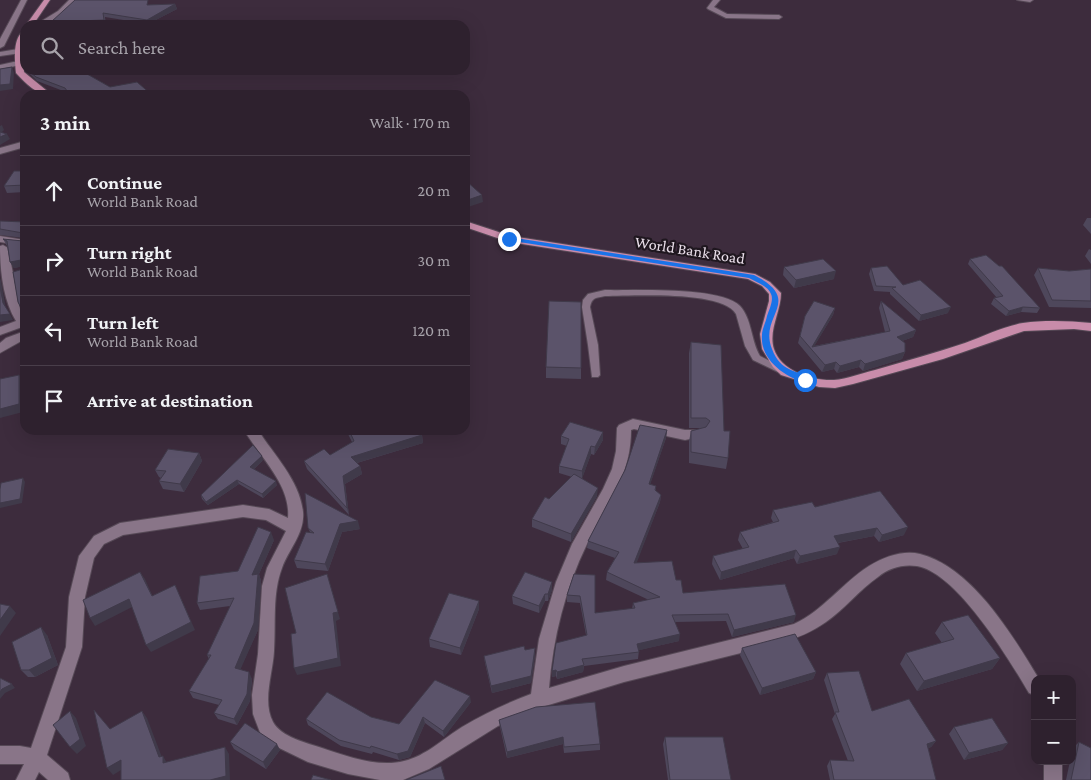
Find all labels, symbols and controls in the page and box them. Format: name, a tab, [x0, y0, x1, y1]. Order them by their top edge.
search box	[20, 20, 470, 75]
icon: search	[38, 34, 66, 62]
text: Search here	[78, 37, 165, 58]
text: 3 min	[40, 111, 90, 135]
text: Walk · 170 m	[370, 114, 450, 131]
text: Continue	[87, 172, 162, 193]
icon: ahead	[40, 177, 68, 205]
text: 20 m	[417, 182, 450, 199]
text: World Bank Road	[87, 193, 198, 210]
route end	[498, 228, 521, 251]
street label: World Bank Road	[634, 233, 747, 267]
text: Turn right	[87, 242, 172, 263]
icon: right	[40, 247, 68, 275]
text: 30 m	[418, 252, 450, 269]
text: World Bank Road	[87, 263, 198, 280]
text: Turn left	[87, 312, 159, 333]
icon: left	[40, 317, 68, 345]
text: 120 m	[412, 322, 450, 339]
text: World Bank Road	[87, 333, 198, 350]
route start	[794, 369, 817, 392]
icon: arrive	[40, 387, 68, 415]
text: Arrive at destination	[87, 390, 253, 411]
map controls	[1031, 675, 1076, 765]
button: +	[1031, 675, 1076, 720]
button: −	[1031, 720, 1076, 765]

